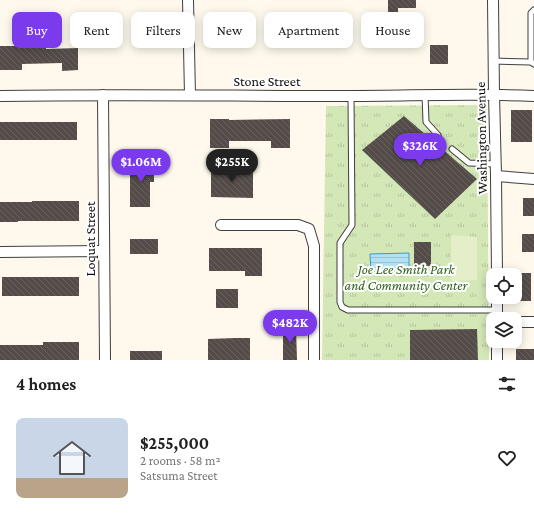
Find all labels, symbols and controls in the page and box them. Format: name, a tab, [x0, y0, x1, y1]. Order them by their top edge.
chip: Buy	[12, 12, 62, 48]
chip: Rent	[70, 12, 123, 48]
chip: Filters	[131, 12, 195, 48]
chip: New	[203, 12, 256, 48]
chip: Apartment	[264, 12, 353, 48]
chip: House	[361, 12, 424, 48]
street label: Stone Street	[233, 73, 301, 89]
street label: Washington Avenue	[472, 82, 490, 194]
pin: $326K	[392, 133, 448, 167]
text: $326K	[403, 138, 437, 153]
pin: $1.06M	[108, 149, 174, 183]
pin: $255K	[204, 149, 260, 183]
text: $1.06M	[121, 154, 161, 169]
text: $255K	[215, 154, 249, 169]
street label: Loquat Street	[82, 201, 98, 277]
park label: Joe Lee Smith Park and Community Center	[345, 261, 469, 293]
map controls	[486, 268, 522, 348]
button: locate	[486, 268, 522, 304]
pin: $482K	[262, 310, 318, 344]
button: layers	[486, 312, 522, 348]
text: $482K	[272, 315, 308, 330]
icon: filters	[496, 373, 518, 395]
text: 4 homes	[16, 375, 76, 394]
icon: home	[48, 434, 96, 482]
text: $255,000	[140, 434, 209, 453]
icon: heart	[496, 447, 518, 469]
text: 2 rooms · 58 m²	[140, 453, 221, 468]
text: Satsuma Street	[140, 468, 218, 483]

